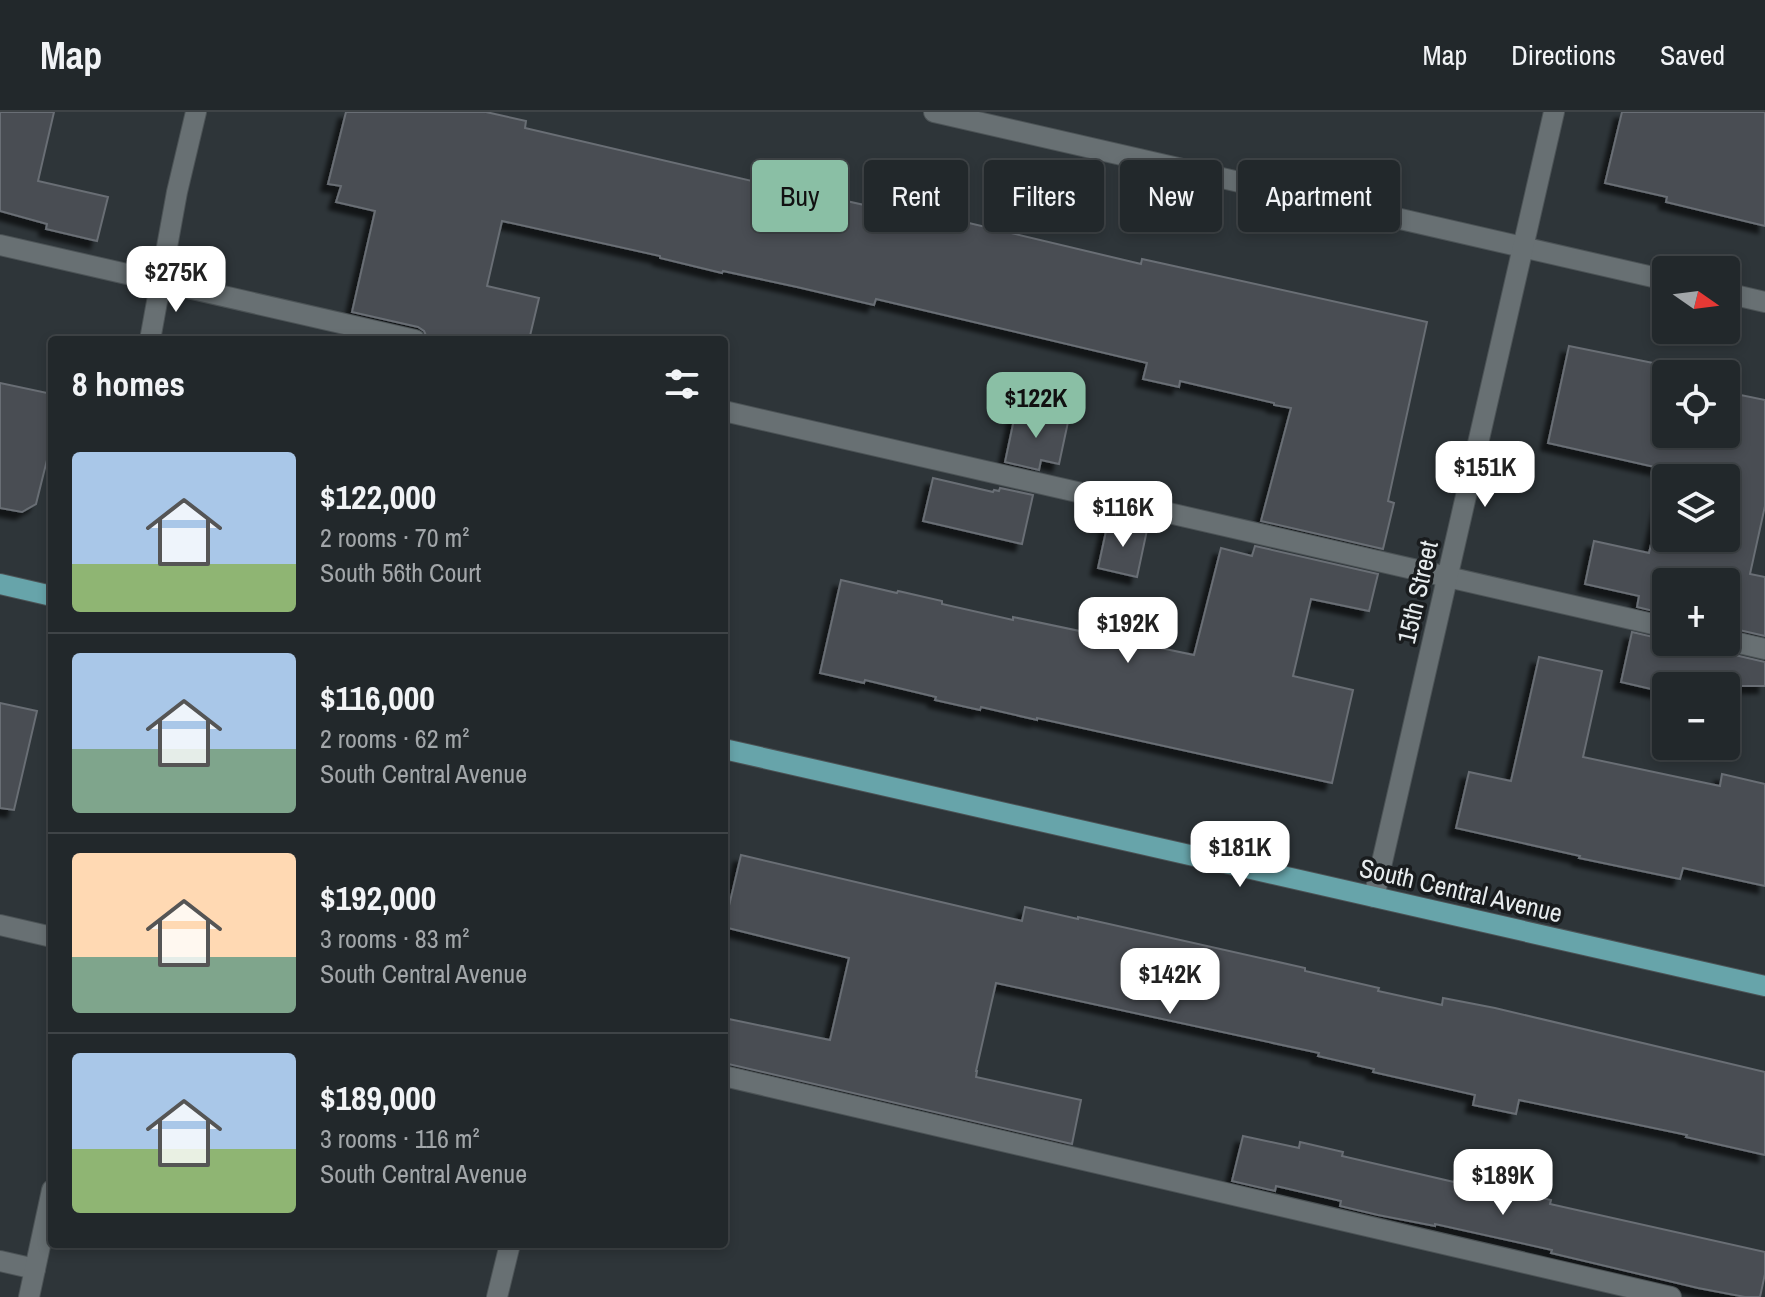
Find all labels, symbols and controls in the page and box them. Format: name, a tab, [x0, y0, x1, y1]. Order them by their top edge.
text: Map	[40, 30, 102, 81]
text: Map	[1423, 36, 1467, 74]
text: Directions	[1511, 36, 1616, 74]
text: Saved	[1660, 36, 1725, 74]
chip: Buy	[752, 160, 848, 232]
chip: Rent	[864, 160, 968, 232]
chip: Filters	[984, 160, 1104, 232]
chip: New	[1120, 160, 1222, 232]
chip: Apartment	[1238, 160, 1400, 232]
pin: $275K	[120, 246, 232, 314]
text: $275K	[145, 254, 207, 289]
north arrow	[1652, 256, 1740, 344]
map controls	[1652, 256, 1740, 760]
button: locate	[1652, 360, 1740, 448]
text: 8 homes	[72, 361, 185, 407]
icon: filters	[660, 362, 704, 406]
pin: $122K	[980, 372, 1092, 440]
text: $122K	[1005, 380, 1067, 415]
pin: $151K	[1429, 441, 1541, 509]
text: $151K	[1454, 449, 1516, 484]
button: layers	[1652, 464, 1740, 552]
text: $122,000	[320, 474, 436, 520]
pin: $116K	[1067, 481, 1179, 549]
icon: home	[136, 484, 232, 580]
text: $116K	[1092, 489, 1154, 524]
text: 2 rooms · 70 m²	[320, 520, 469, 555]
street label: 15th Street	[1388, 537, 1446, 647]
text: South 56th Court	[320, 555, 481, 590]
button: +	[1652, 568, 1740, 656]
pin: $192K	[1072, 597, 1184, 665]
text: $192K	[1097, 605, 1159, 640]
button: −	[1652, 672, 1740, 760]
text: $116,000	[320, 675, 435, 721]
icon: home	[136, 685, 232, 781]
text: 2 rooms · 62 m²	[320, 721, 469, 756]
text: South Central Avenue	[320, 756, 527, 791]
pin: $181K	[1184, 821, 1296, 889]
text: $181K	[1209, 829, 1271, 864]
street label: South Central Avenue	[1356, 850, 1566, 930]
text: $192,000	[320, 875, 436, 921]
icon: home	[136, 885, 232, 981]
text: 3 rooms · 83 m²	[320, 921, 469, 956]
pin: $142K	[1114, 948, 1226, 1016]
text: South Central Avenue	[320, 956, 527, 991]
text: $142K	[1139, 956, 1201, 991]
text: $189,000	[320, 1075, 436, 1121]
icon: home	[136, 1085, 232, 1181]
text: 3 rooms · 116 m²	[320, 1121, 480, 1156]
pin: $189K	[1447, 1149, 1559, 1217]
text: South Central Avenue	[320, 1156, 527, 1191]
text: $189K	[1472, 1157, 1534, 1192]

